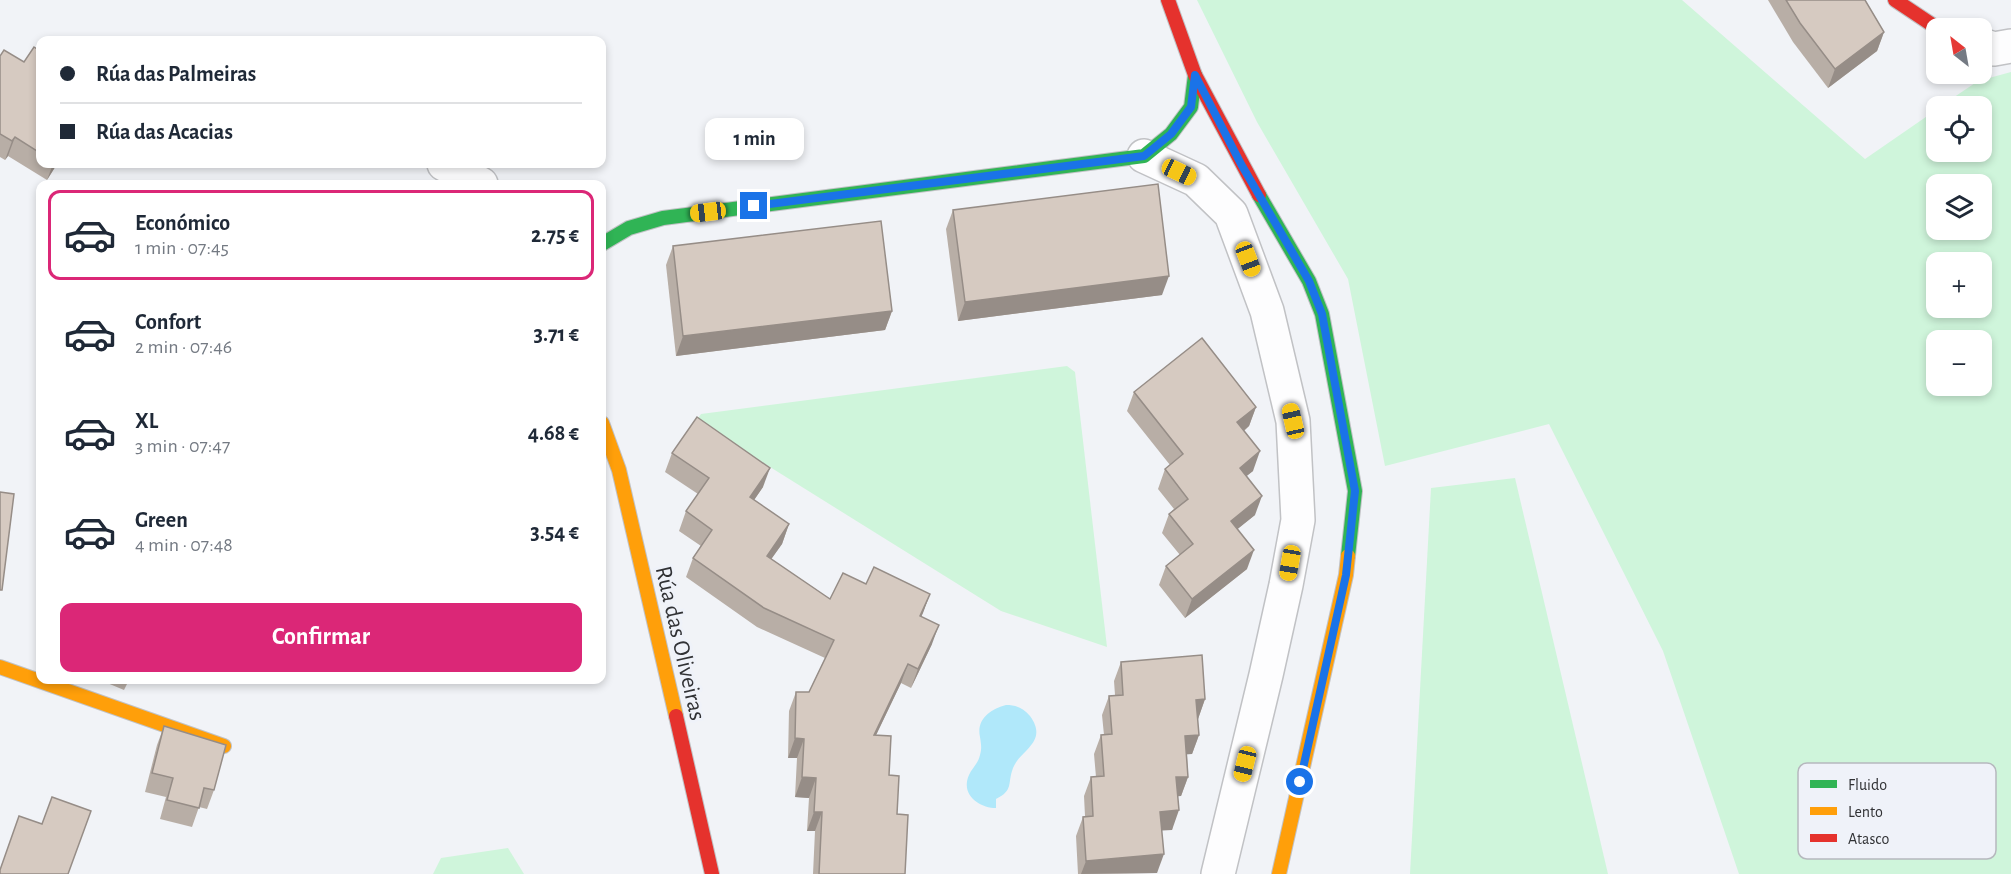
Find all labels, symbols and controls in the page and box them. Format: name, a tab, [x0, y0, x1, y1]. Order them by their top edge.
north arrow	[1926, 18, 1992, 84]
map controls	[1926, 18, 1992, 396]
text: Rúa das Palmeiras	[96, 63, 256, 85]
button: locate	[1926, 96, 1992, 162]
callout: 1 min	[704, 119, 804, 161]
text: Rúa das Acacias	[96, 121, 233, 143]
text: 1 min	[733, 129, 776, 149]
car	[1159, 156, 1199, 188]
button: layers	[1926, 174, 1992, 240]
route end	[740, 192, 767, 219]
car	[689, 201, 727, 223]
icon: car	[63, 208, 117, 262]
text: Económico	[135, 212, 230, 234]
text: 2.75 €	[531, 224, 579, 246]
text: 1 min · 07:45	[135, 238, 229, 258]
car	[1233, 239, 1263, 279]
button: +	[1926, 252, 1992, 318]
icon: car	[63, 307, 117, 361]
text: Confort	[135, 311, 201, 333]
text: 3.71 €	[533, 323, 579, 345]
button: −	[1926, 330, 1992, 396]
text: 2 min · 07:46	[135, 337, 232, 357]
car	[1280, 401, 1306, 441]
icon: car	[63, 406, 117, 460]
text: XL	[135, 410, 158, 432]
text: 4.68 €	[528, 422, 579, 444]
text: 3 min · 07:47	[135, 436, 230, 456]
icon: car	[63, 505, 117, 559]
text: Green	[135, 509, 188, 531]
text: 3.54 €	[530, 521, 579, 543]
text: 4 min · 07:48	[135, 535, 233, 555]
car	[1278, 544, 1302, 582]
street label: Rúa das Oliveiras	[651, 564, 709, 723]
button: Confirmar	[60, 603, 582, 672]
car	[1232, 744, 1258, 784]
legend	[1798, 763, 1996, 859]
route start	[1286, 768, 1313, 795]
text: Fluido	[1848, 777, 1887, 793]
text: Lento	[1848, 804, 1883, 820]
text: Atasco	[1848, 831, 1890, 847]

